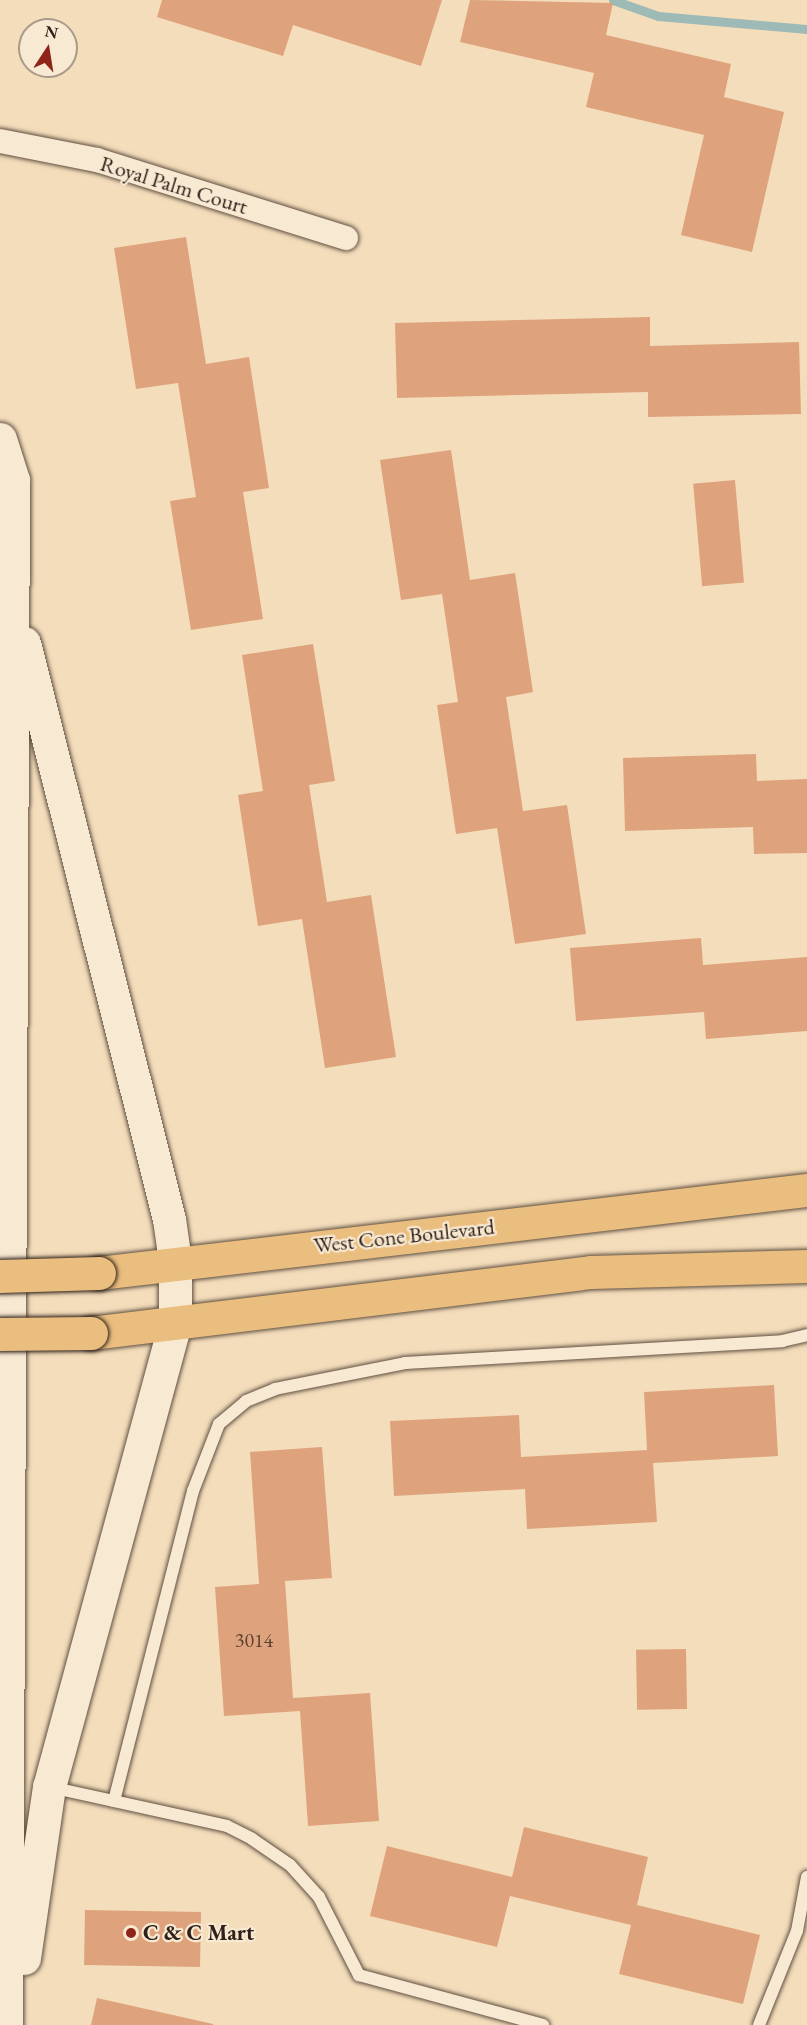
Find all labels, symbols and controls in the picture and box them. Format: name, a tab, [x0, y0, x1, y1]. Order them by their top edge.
north arrow	[18, 18, 78, 78]
text: N	[43, 20, 60, 43]
street label: Royal Palm Court	[97, 150, 251, 220]
street label: West Cone Boulevard	[312, 1213, 496, 1259]
house number: 3014	[235, 1628, 273, 1652]
place label: C & C Mart	[143, 1920, 254, 1946]
marker: C & C Mart	[124, 1926, 138, 1940]

